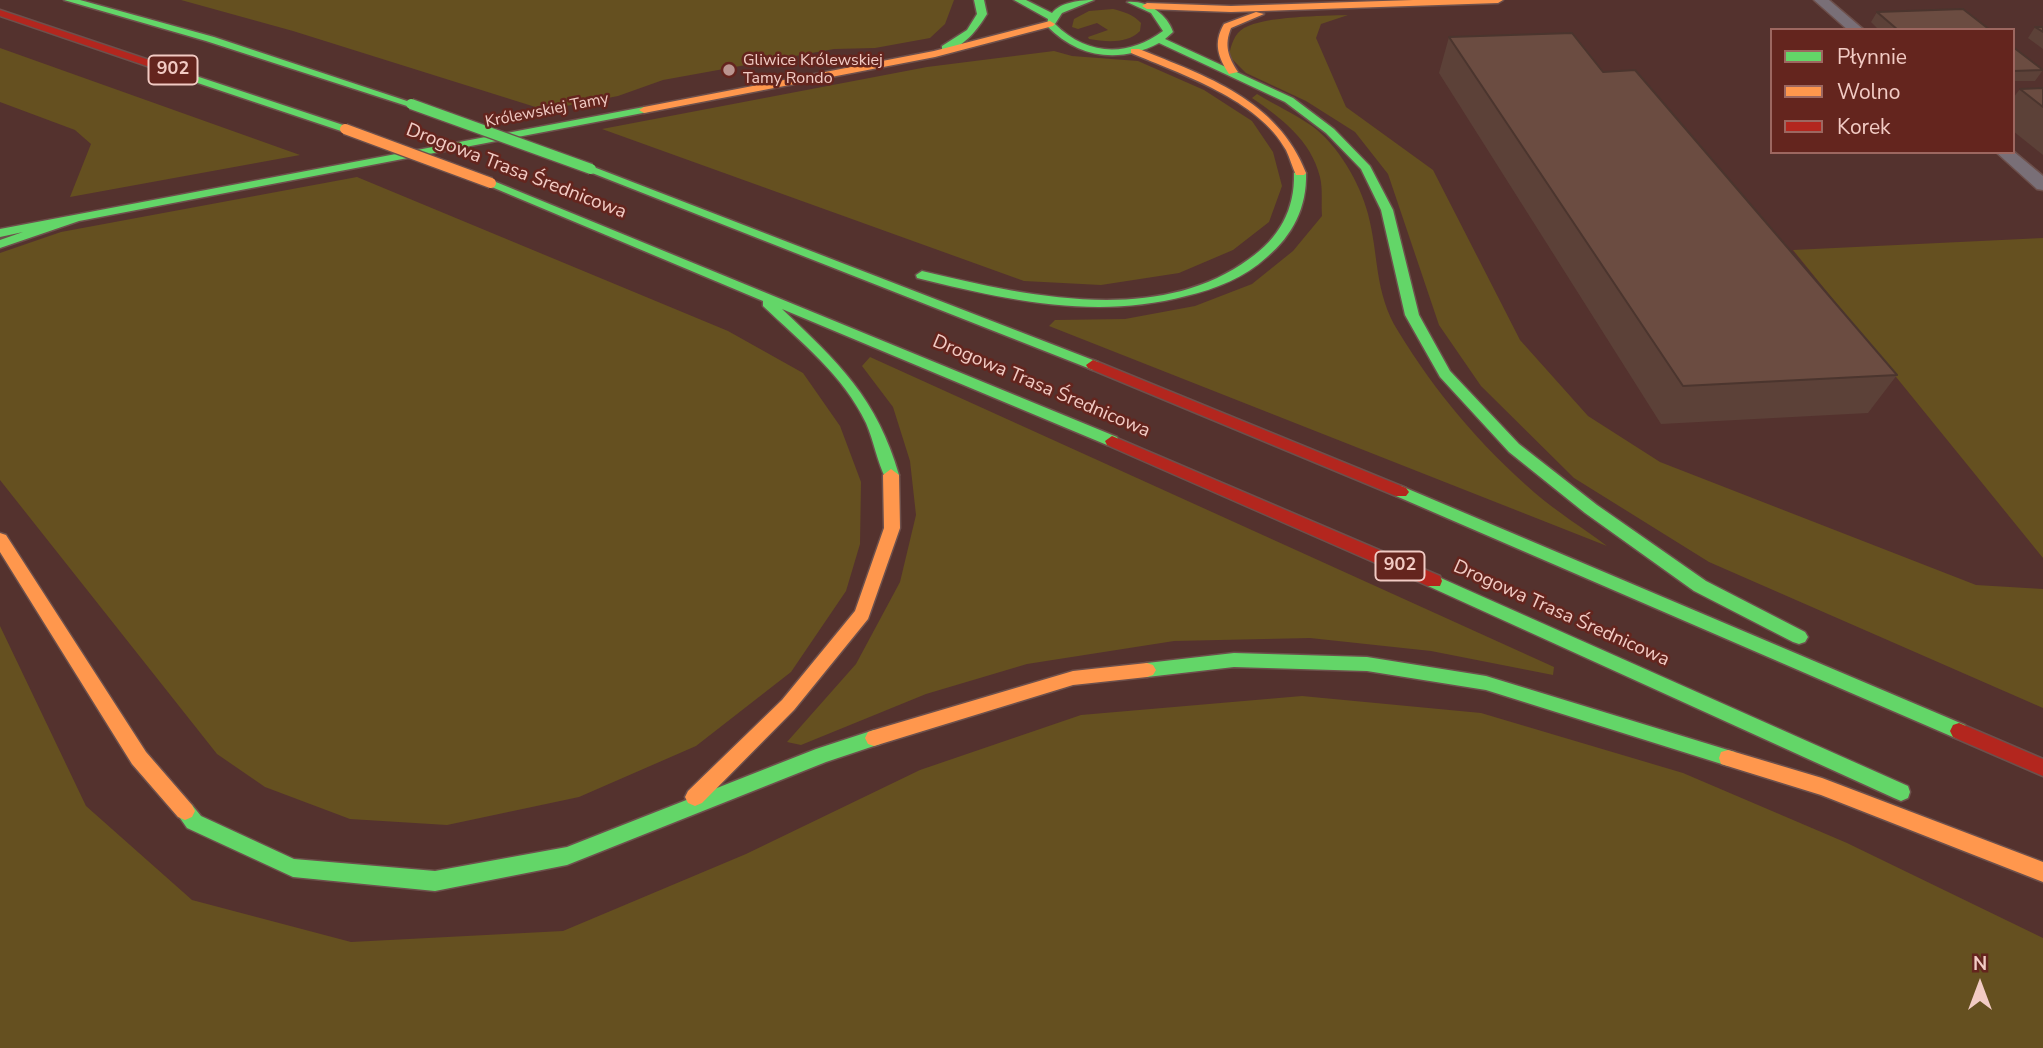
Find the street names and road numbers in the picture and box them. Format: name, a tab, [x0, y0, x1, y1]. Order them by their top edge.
road number: 902	[148, 56, 198, 84]
street label: Królewskiej Tamy	[484, 90, 610, 132]
street label: Drogowa Trasa Średnicowa	[403, 119, 629, 225]
street label: Drogowa Trasa Średnicowa	[929, 331, 1153, 443]
road number: 902	[1376, 552, 1424, 580]
street label: Drogowa Trasa Średnicowa	[1449, 556, 1673, 672]

